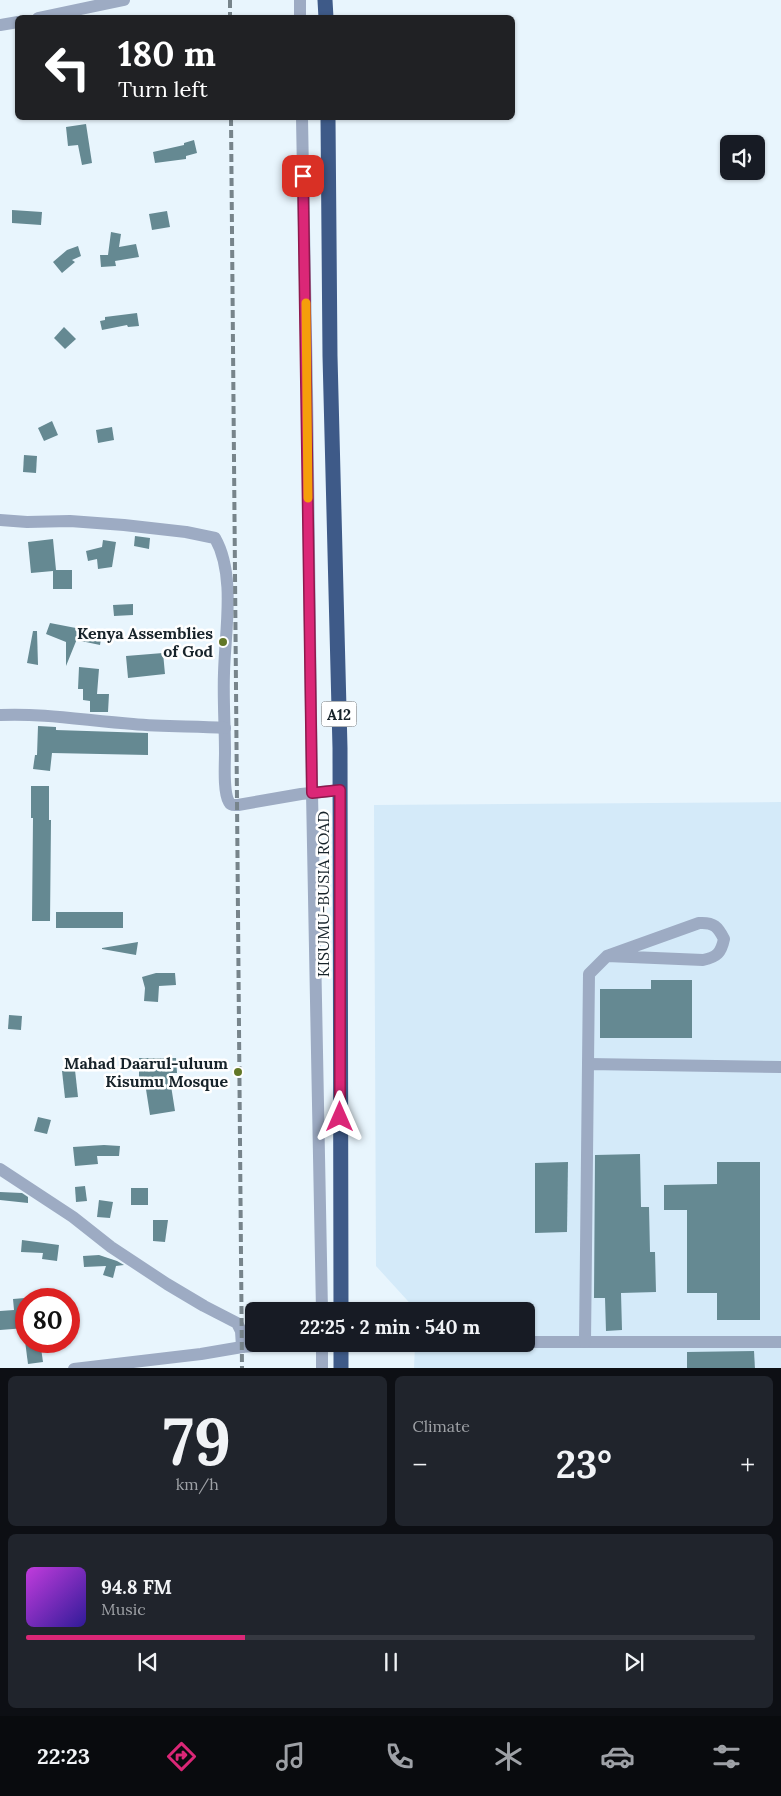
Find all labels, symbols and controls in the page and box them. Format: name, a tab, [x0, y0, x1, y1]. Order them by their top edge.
text: 180 m	[118, 31, 216, 76]
icon: left	[35, 35, 100, 100]
text: Turn left	[118, 75, 208, 103]
map controls	[720, 135, 765, 180]
button: sound	[720, 135, 765, 180]
pin	[282, 155, 324, 197]
icon: arrive	[289, 162, 317, 190]
place label: Kenya Assemblies of God	[77, 623, 213, 661]
marker: Kenya Assemblies of God	[217, 636, 229, 648]
road number: A12	[322, 702, 356, 726]
street label: KISUMU-BUSIA ROAD	[313, 811, 333, 977]
place label: Mahad Daarul-uluum Kisumu Mosque	[64, 1053, 228, 1091]
marker: Mahad Daarul-uluum Kisumu Mosque	[232, 1066, 244, 1078]
position arrow	[313, 1090, 365, 1142]
speed limit sign: 80	[15, 1288, 80, 1353]
text: 22:25 · 2 min · 540 m	[300, 1315, 480, 1339]
text: 79	[163, 1400, 231, 1483]
text: Climate	[413, 1416, 470, 1436]
text: 23°	[556, 1440, 612, 1488]
text: −	[413, 1447, 427, 1483]
text: +	[740, 1447, 755, 1483]
text: km/h	[176, 1474, 219, 1494]
text: 94.8 FM	[101, 1575, 172, 1599]
text: Music	[101, 1599, 146, 1619]
icon: previous	[134, 1648, 162, 1676]
icon: pause	[377, 1648, 405, 1676]
icon: next	[620, 1648, 648, 1676]
icon: directions	[164, 1739, 199, 1774]
icon: music	[273, 1739, 308, 1774]
icon: phone	[382, 1739, 417, 1774]
icon: climate	[491, 1739, 526, 1774]
icon: car	[600, 1739, 635, 1774]
icon: filters	[709, 1739, 744, 1774]
text: 22:23	[37, 1742, 90, 1770]

